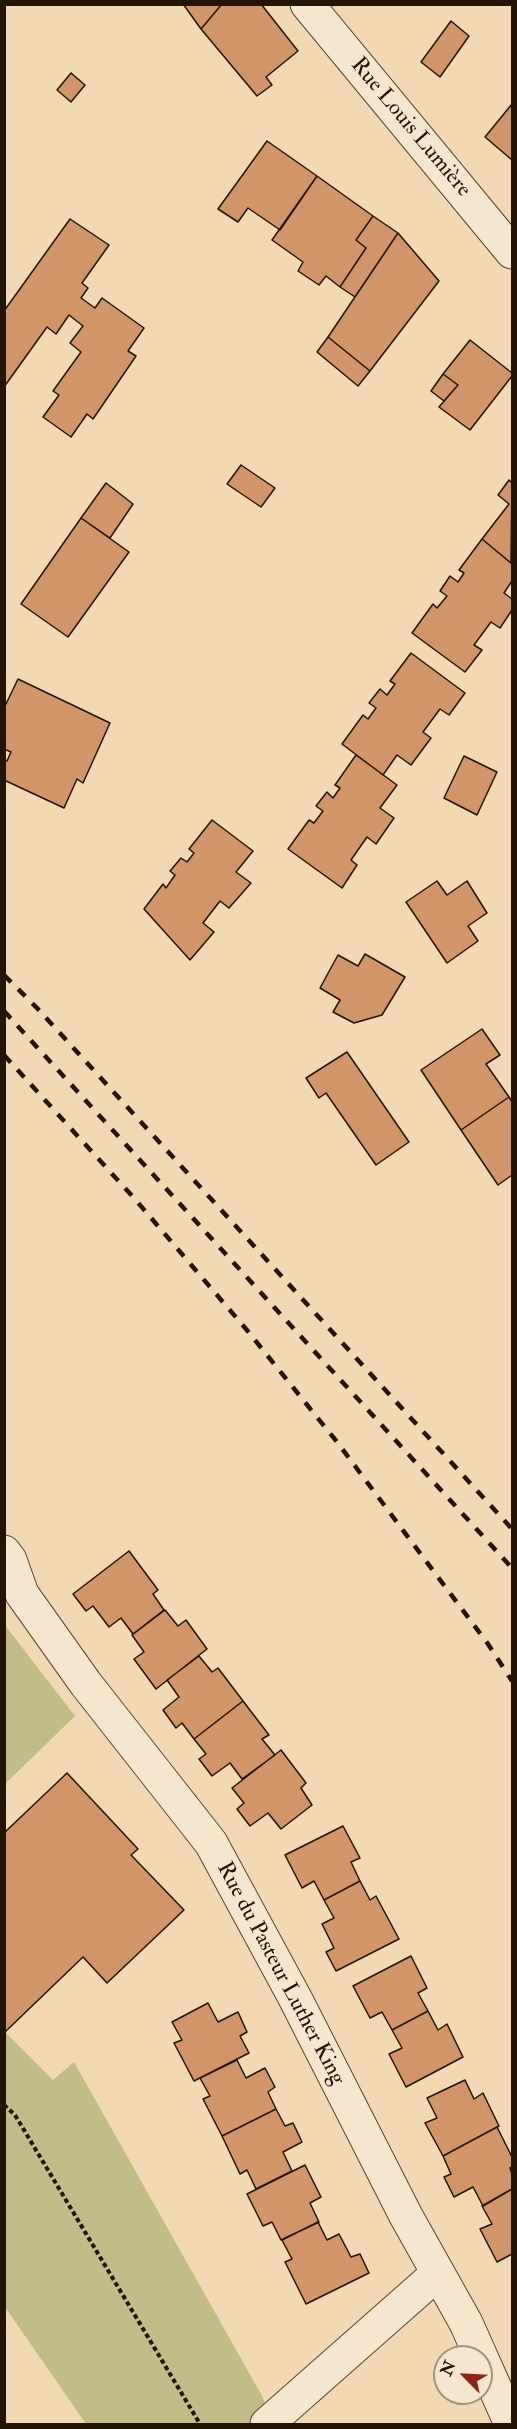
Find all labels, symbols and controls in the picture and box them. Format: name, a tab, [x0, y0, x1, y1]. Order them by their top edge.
street label: Rue Louis Lumière	[344, 53, 476, 203]
street label: Rue du Pasteur Luther King	[210, 1858, 350, 2090]
north arrow	[433, 2345, 493, 2405]
text: N	[436, 2358, 460, 2379]

